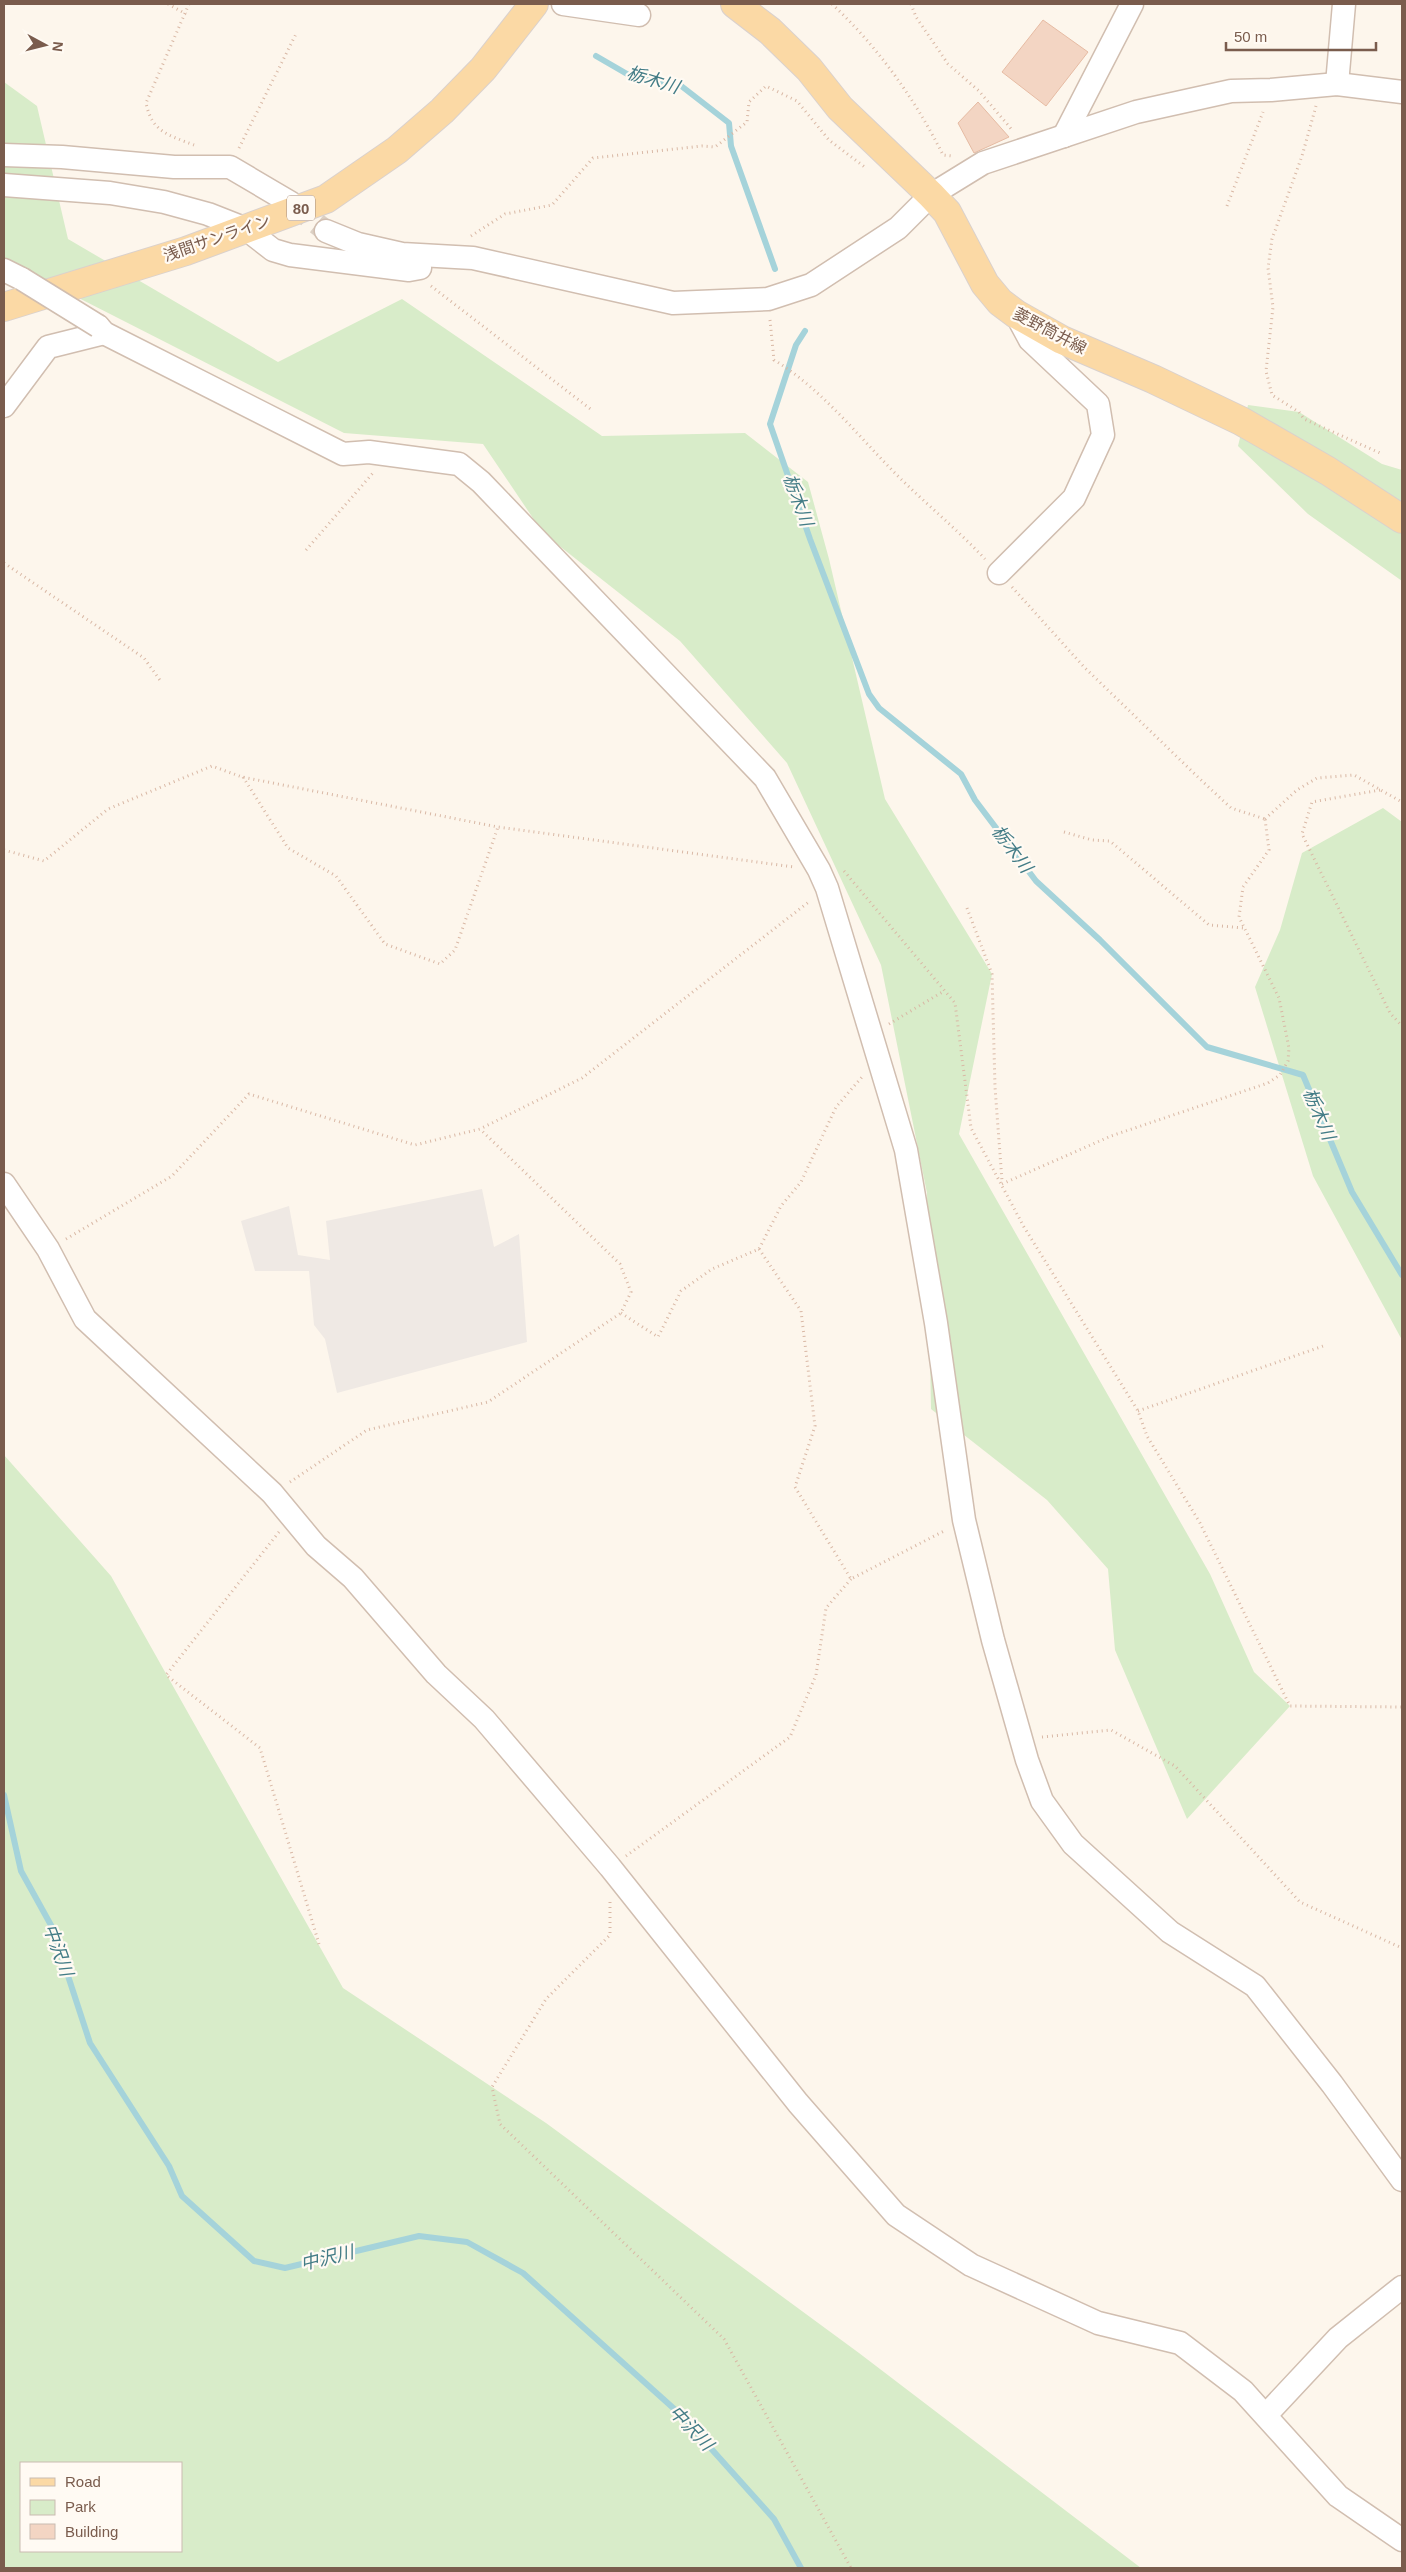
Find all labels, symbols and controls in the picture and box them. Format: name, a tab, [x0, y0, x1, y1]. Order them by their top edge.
north arrow	[20, 20, 70, 70]
scale bar	[1226, 20, 1376, 52]
text: 50 m	[1234, 28, 1267, 45]
text: N	[49, 41, 66, 53]
water label: 栃木川	[624, 63, 684, 98]
road number: 80	[287, 196, 315, 220]
street label: 浅間サンライン	[161, 212, 273, 264]
street label: 菱野筒井線	[1011, 305, 1089, 357]
water label: 栃木川	[779, 471, 817, 531]
water label: 栃木川	[988, 821, 1037, 878]
water label: 栃木川	[1299, 1085, 1340, 1145]
water label: 中沢川	[39, 1921, 77, 1981]
water label: 中沢川	[298, 2241, 358, 2274]
water label: 中沢川	[665, 2402, 718, 2456]
legend	[20, 2462, 182, 2552]
text: Road	[65, 2473, 101, 2490]
text: Park	[65, 2498, 96, 2515]
text: Building	[65, 2523, 118, 2540]

